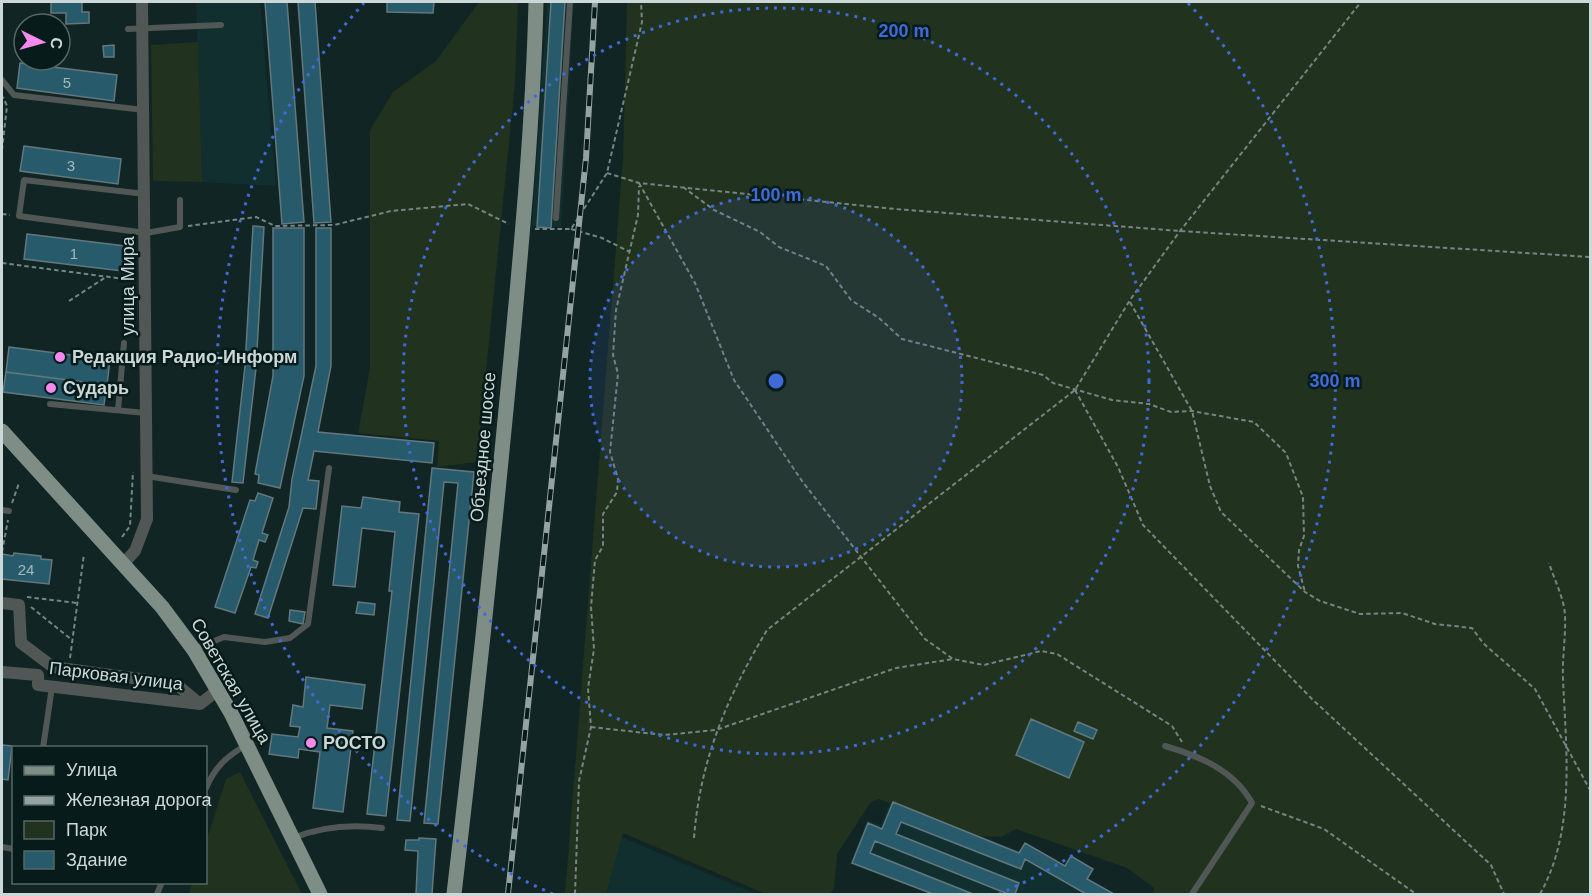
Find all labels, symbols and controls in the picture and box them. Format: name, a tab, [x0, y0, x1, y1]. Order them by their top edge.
north arrow	[12, 12, 72, 72]
text: 200 m	[878, 21, 930, 41]
text: С	[47, 37, 65, 50]
house number: 5	[63, 74, 71, 91]
house number: 3	[67, 157, 75, 174]
text: 100 m	[750, 185, 802, 205]
street label: улица Мира	[118, 235, 138, 336]
house number: 1	[70, 245, 78, 262]
place label: Редакция Радио-Информ	[72, 347, 297, 367]
marker: Редакция Радио-Информ	[53, 350, 67, 364]
street label: Объездное шоссе	[466, 371, 500, 523]
centre of rings	[766, 371, 786, 391]
text: 300 m	[1309, 371, 1361, 391]
place label: Сударь	[63, 378, 129, 398]
marker: Сударь	[44, 381, 58, 395]
house number: 24	[18, 561, 34, 578]
street label: Советская улица	[187, 615, 275, 748]
street label: Парковая улица	[48, 658, 185, 694]
place label: РОСТО	[323, 733, 386, 753]
marker: РОСТО	[304, 736, 318, 750]
legend	[12, 746, 207, 884]
text: Улица	[66, 760, 118, 780]
text: Железная дорога	[66, 790, 213, 810]
text: Парк	[66, 820, 107, 840]
text: Здание	[66, 850, 127, 870]

